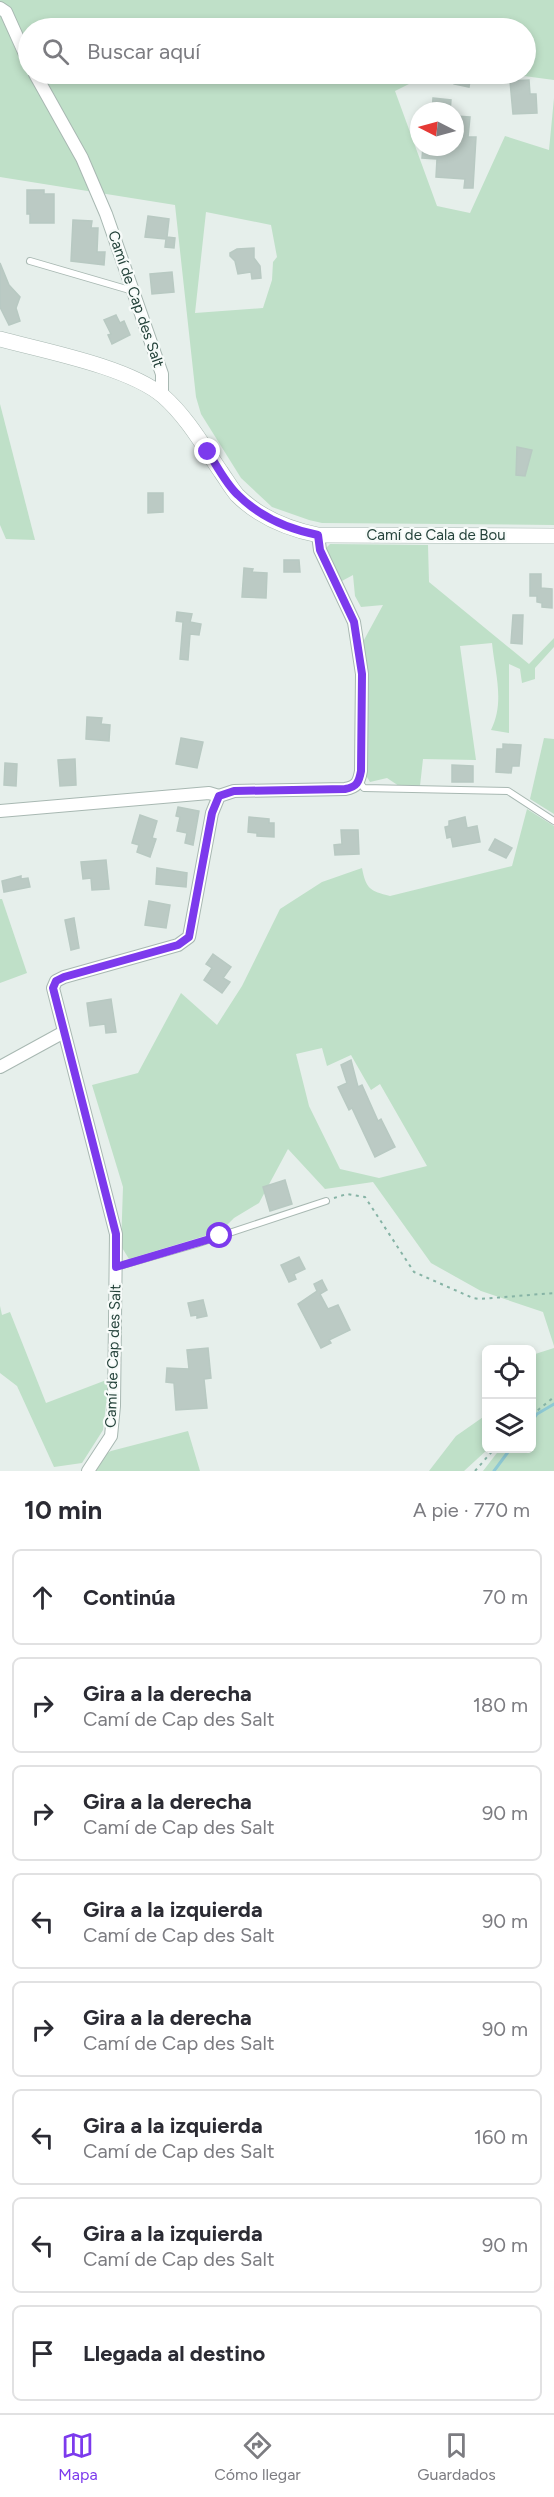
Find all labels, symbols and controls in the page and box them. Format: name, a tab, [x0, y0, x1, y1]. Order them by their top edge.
search box	[18, 18, 536, 84]
icon: search	[39, 35, 72, 68]
text: Buscar aquí	[87, 38, 200, 65]
north arrow	[410, 102, 464, 156]
street label: Camí de Cap des Salt	[104, 228, 168, 370]
route end	[194, 438, 220, 464]
street label: Camí de Cala de Bou	[366, 526, 506, 544]
route start	[206, 1222, 232, 1248]
street label: Camí de Cap des Salt	[101, 1284, 125, 1428]
map controls	[482, 1345, 536, 1453]
button: locate	[482, 1345, 536, 1399]
button: layers	[482, 1399, 536, 1453]
text: 10 min	[24, 1494, 102, 1526]
text: A pie · 770 m	[413, 1498, 530, 1522]
icon: ahead	[26, 1581, 59, 1614]
text: Continúa	[83, 1584, 176, 1611]
text: 70 m	[482, 1585, 528, 1609]
text: Gira a la derecha	[83, 1680, 252, 1707]
icon: right	[26, 1689, 59, 1722]
text: 180 m	[473, 1693, 528, 1717]
text: Camí de Cap des Salt	[83, 1707, 275, 1731]
text: Gira a la derecha	[83, 1788, 252, 1815]
icon: right	[26, 1797, 59, 1830]
text: 90 m	[482, 1801, 528, 1825]
text: Camí de Cap des Salt	[83, 1815, 275, 1839]
text: Gira a la izquierda	[83, 1896, 263, 1923]
icon: left	[26, 1905, 59, 1938]
text: 90 m	[482, 1909, 528, 1933]
text: Camí de Cap des Salt	[83, 1923, 275, 1947]
text: Gira a la derecha	[83, 2004, 252, 2031]
icon: right	[26, 2013, 59, 2046]
text: 90 m	[482, 2017, 528, 2041]
text: Camí de Cap des Salt	[83, 2031, 275, 2055]
text: Gira a la izquierda	[83, 2112, 263, 2139]
icon: left	[26, 2121, 59, 2154]
text: 160 m	[474, 2125, 528, 2149]
text: Camí de Cap des Salt	[83, 2139, 275, 2163]
text: Gira a la izquierda	[83, 2220, 263, 2247]
icon: left	[26, 2229, 59, 2262]
text: 90 m	[482, 2233, 528, 2257]
text: Camí de Cap des Salt	[83, 2247, 275, 2271]
icon: arrive	[26, 2337, 59, 2370]
text: Llegada al destino	[83, 2340, 265, 2367]
tab: Mapa	[58, 2429, 98, 2484]
tab: Cómo llegar	[214, 2429, 301, 2484]
tab: Guardados	[417, 2429, 496, 2484]

